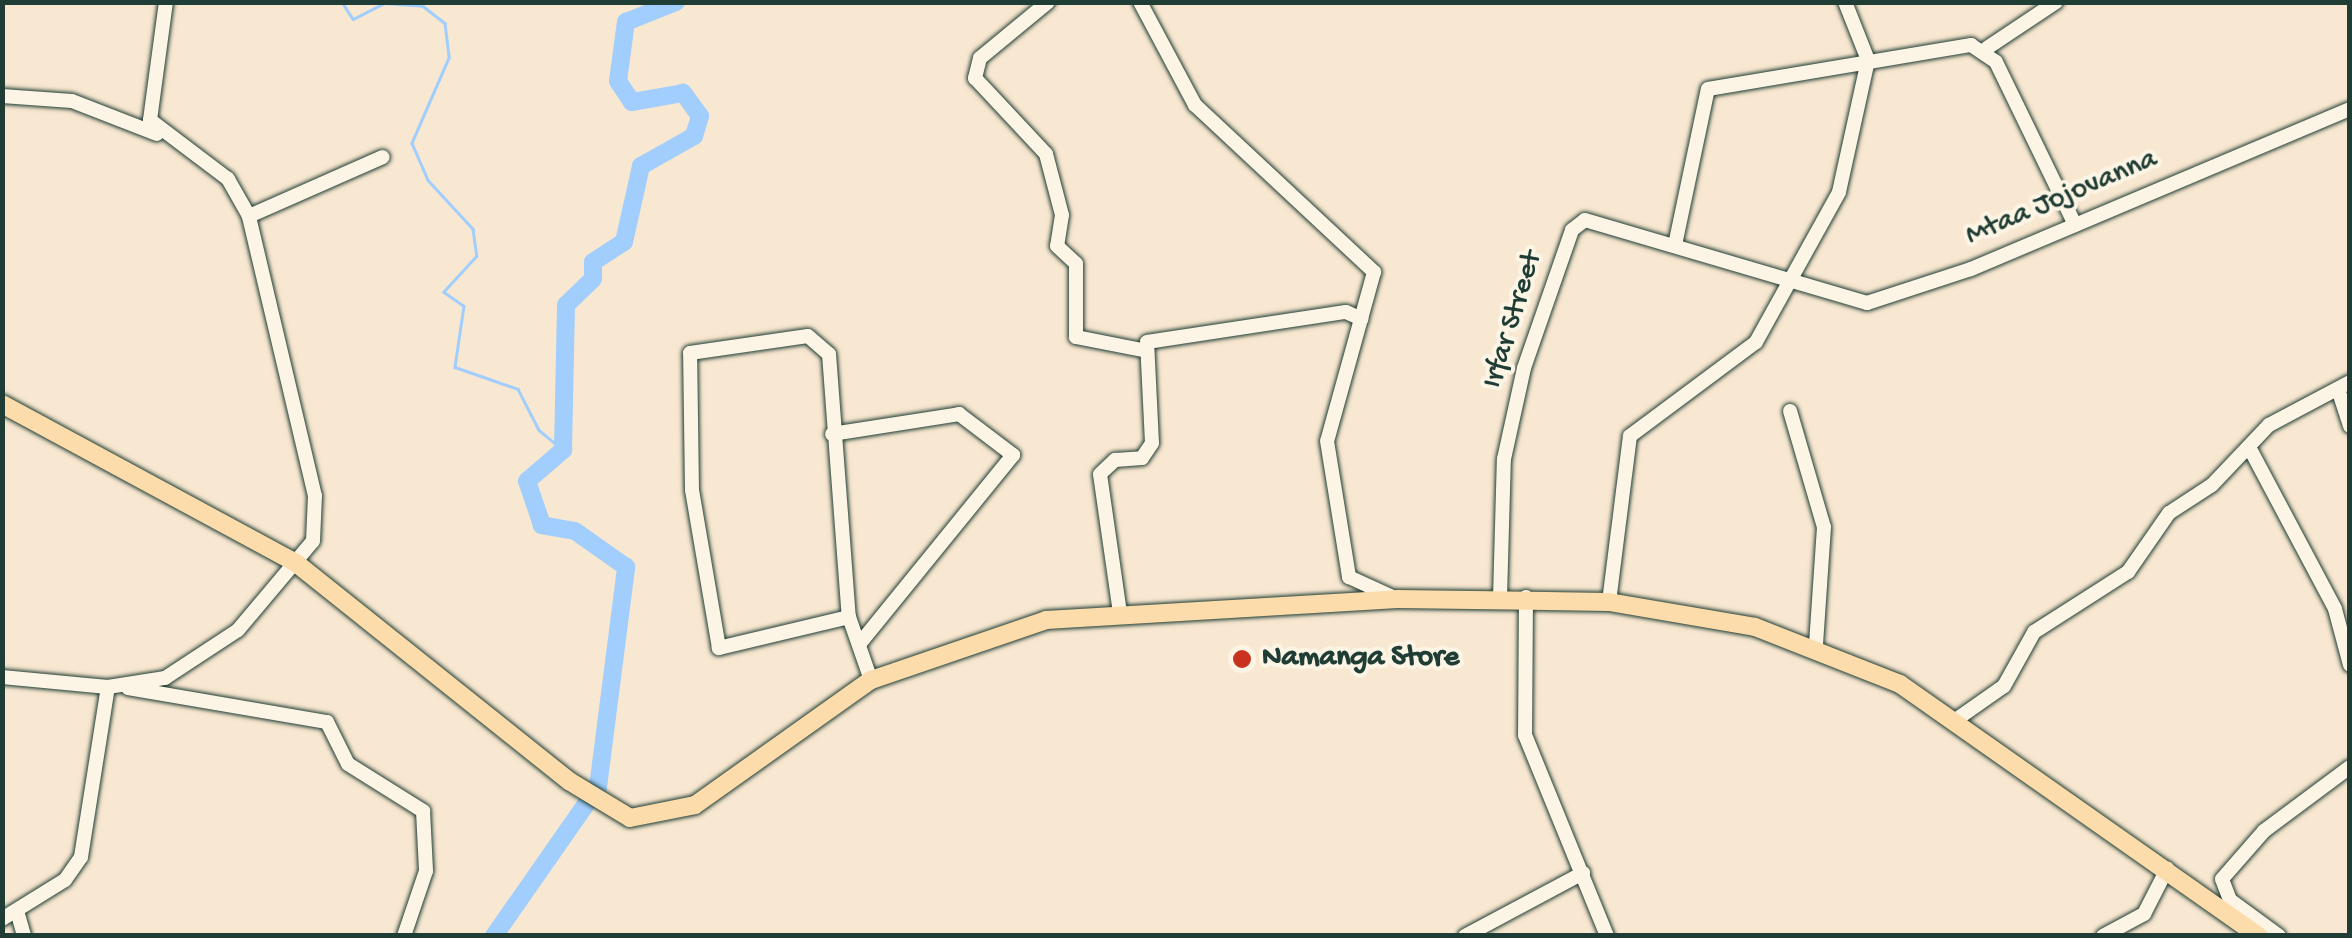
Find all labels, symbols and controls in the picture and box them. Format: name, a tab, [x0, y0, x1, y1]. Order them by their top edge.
street label: Mtaa Jojovanna	[1961, 143, 2163, 255]
street label: Irfar Street	[1476, 247, 1552, 393]
place label: Namanga Store	[1262, 641, 1459, 677]
marker: Namanga Store	[1231, 648, 1253, 670]

